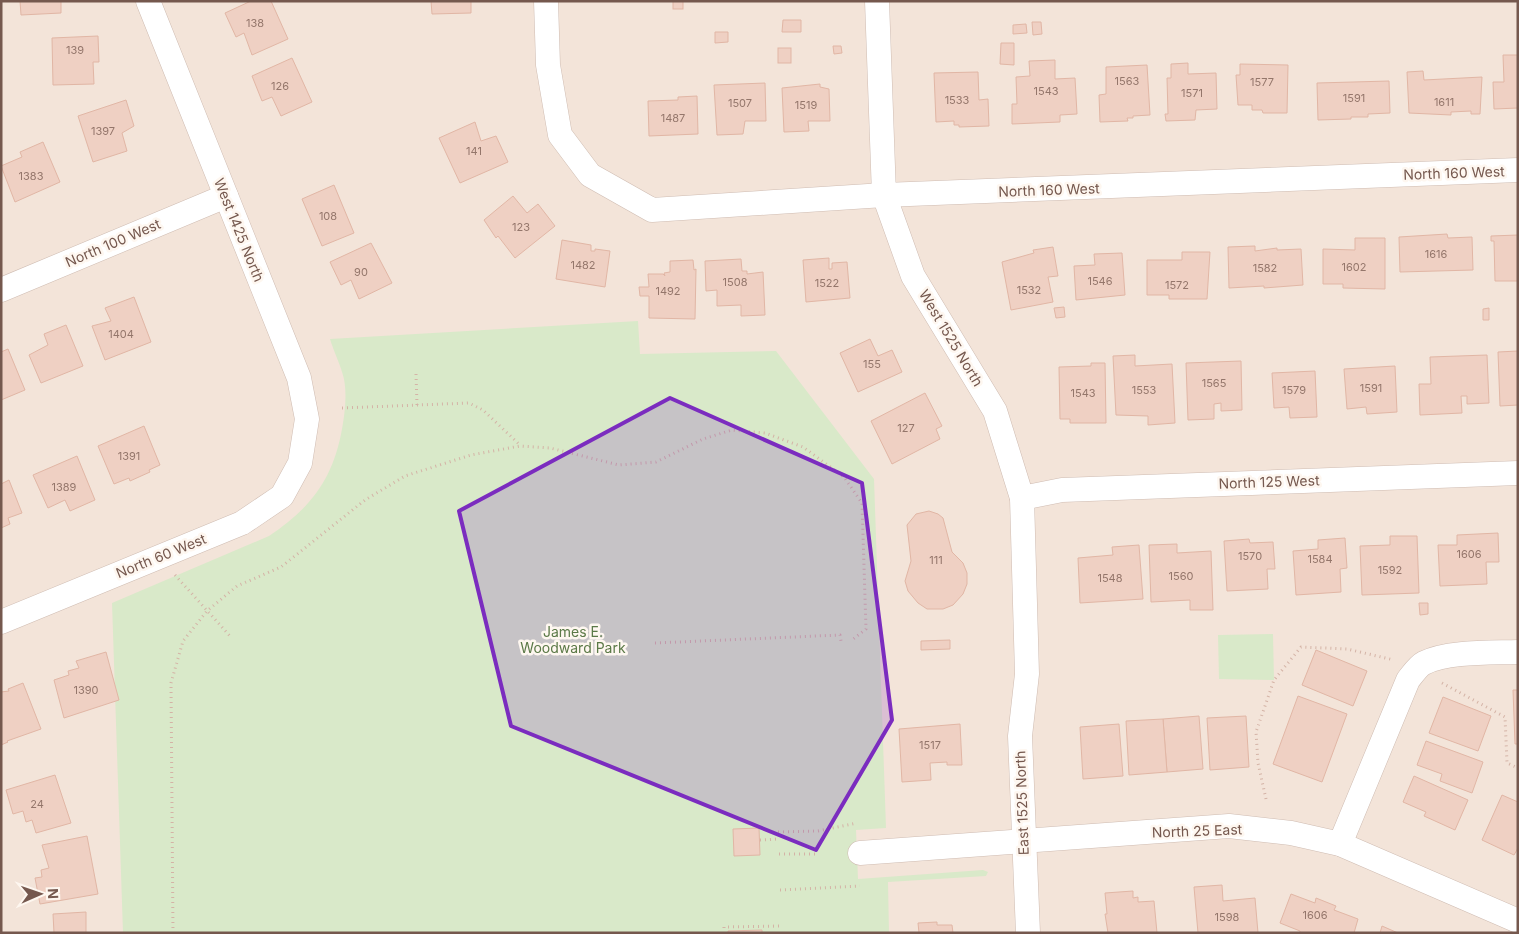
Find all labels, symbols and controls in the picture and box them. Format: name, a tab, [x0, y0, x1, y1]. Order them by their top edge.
house number: 138	[246, 16, 264, 30]
house number: 139	[66, 43, 84, 57]
house number: 1563	[1115, 74, 1140, 88]
house number: 1577	[1250, 75, 1274, 89]
house number: 126	[271, 79, 289, 93]
house number: 1543	[1033, 84, 1059, 98]
house number: 1571	[1181, 86, 1203, 100]
house number: 1591	[1343, 91, 1365, 105]
house number: 1533	[945, 93, 970, 107]
house number: 1611	[1434, 95, 1454, 109]
house number: 1507	[728, 96, 752, 110]
house number: 1519	[795, 98, 817, 112]
house number: 1487	[661, 111, 685, 125]
house number: 1397	[91, 124, 115, 138]
house number: 141	[466, 144, 482, 158]
street label: North 160 West	[1403, 162, 1505, 183]
house number: 1383	[19, 169, 44, 183]
street label: West 1425 North	[211, 176, 268, 284]
street label: North 160 West	[998, 179, 1100, 200]
house number: 108	[319, 209, 337, 223]
street label: North 100 West	[63, 215, 163, 270]
house number: 123	[512, 220, 530, 234]
house number: 1616	[1425, 247, 1447, 261]
house number: 1482	[570, 258, 596, 272]
house number: 1602	[1342, 260, 1366, 274]
house number: 1582	[1253, 261, 1277, 275]
house number: 90	[354, 265, 368, 279]
house number: 1546	[1087, 274, 1113, 288]
house number: 1508	[723, 275, 748, 289]
house number: 1522	[815, 276, 839, 290]
house number: 1572	[1165, 278, 1189, 292]
house number: 1532	[1017, 283, 1041, 297]
house number: 1492	[655, 284, 681, 298]
street label: West 1525 North	[916, 286, 987, 389]
house number: 1404	[108, 327, 134, 341]
house number: 155	[863, 357, 881, 371]
house number: 1565	[1202, 376, 1227, 390]
house number: 1591	[1360, 381, 1382, 395]
house number: 1553	[1132, 383, 1157, 397]
house number: 1579	[1282, 383, 1306, 397]
house number: 1543	[1070, 386, 1096, 400]
house number: 127	[897, 421, 915, 435]
house number: 1391	[118, 449, 140, 463]
street label: North 125 West	[1218, 471, 1320, 492]
house number: 1389	[52, 480, 77, 494]
street label: North 60 West	[113, 530, 209, 581]
house number: 1606	[1456, 547, 1482, 561]
house number: 1570	[1238, 549, 1262, 563]
house number: 1584	[1307, 552, 1333, 566]
house number: 111	[929, 553, 943, 567]
house number: 1592	[1378, 563, 1402, 577]
house number: 1560	[1169, 569, 1194, 583]
house number: 1548	[1097, 571, 1123, 585]
park label: James E. Woodward Park	[520, 623, 626, 656]
house number: 1390	[73, 683, 99, 697]
house number: 1517	[919, 738, 941, 752]
street label: East 1525 North	[1011, 750, 1032, 856]
house number: 24	[30, 797, 44, 811]
street label: North 25 East	[1151, 820, 1243, 841]
north arrow	[15, 869, 65, 919]
text: N	[45, 888, 62, 899]
house number: 1606	[1302, 908, 1328, 922]
house number: 1598	[1215, 910, 1240, 924]

